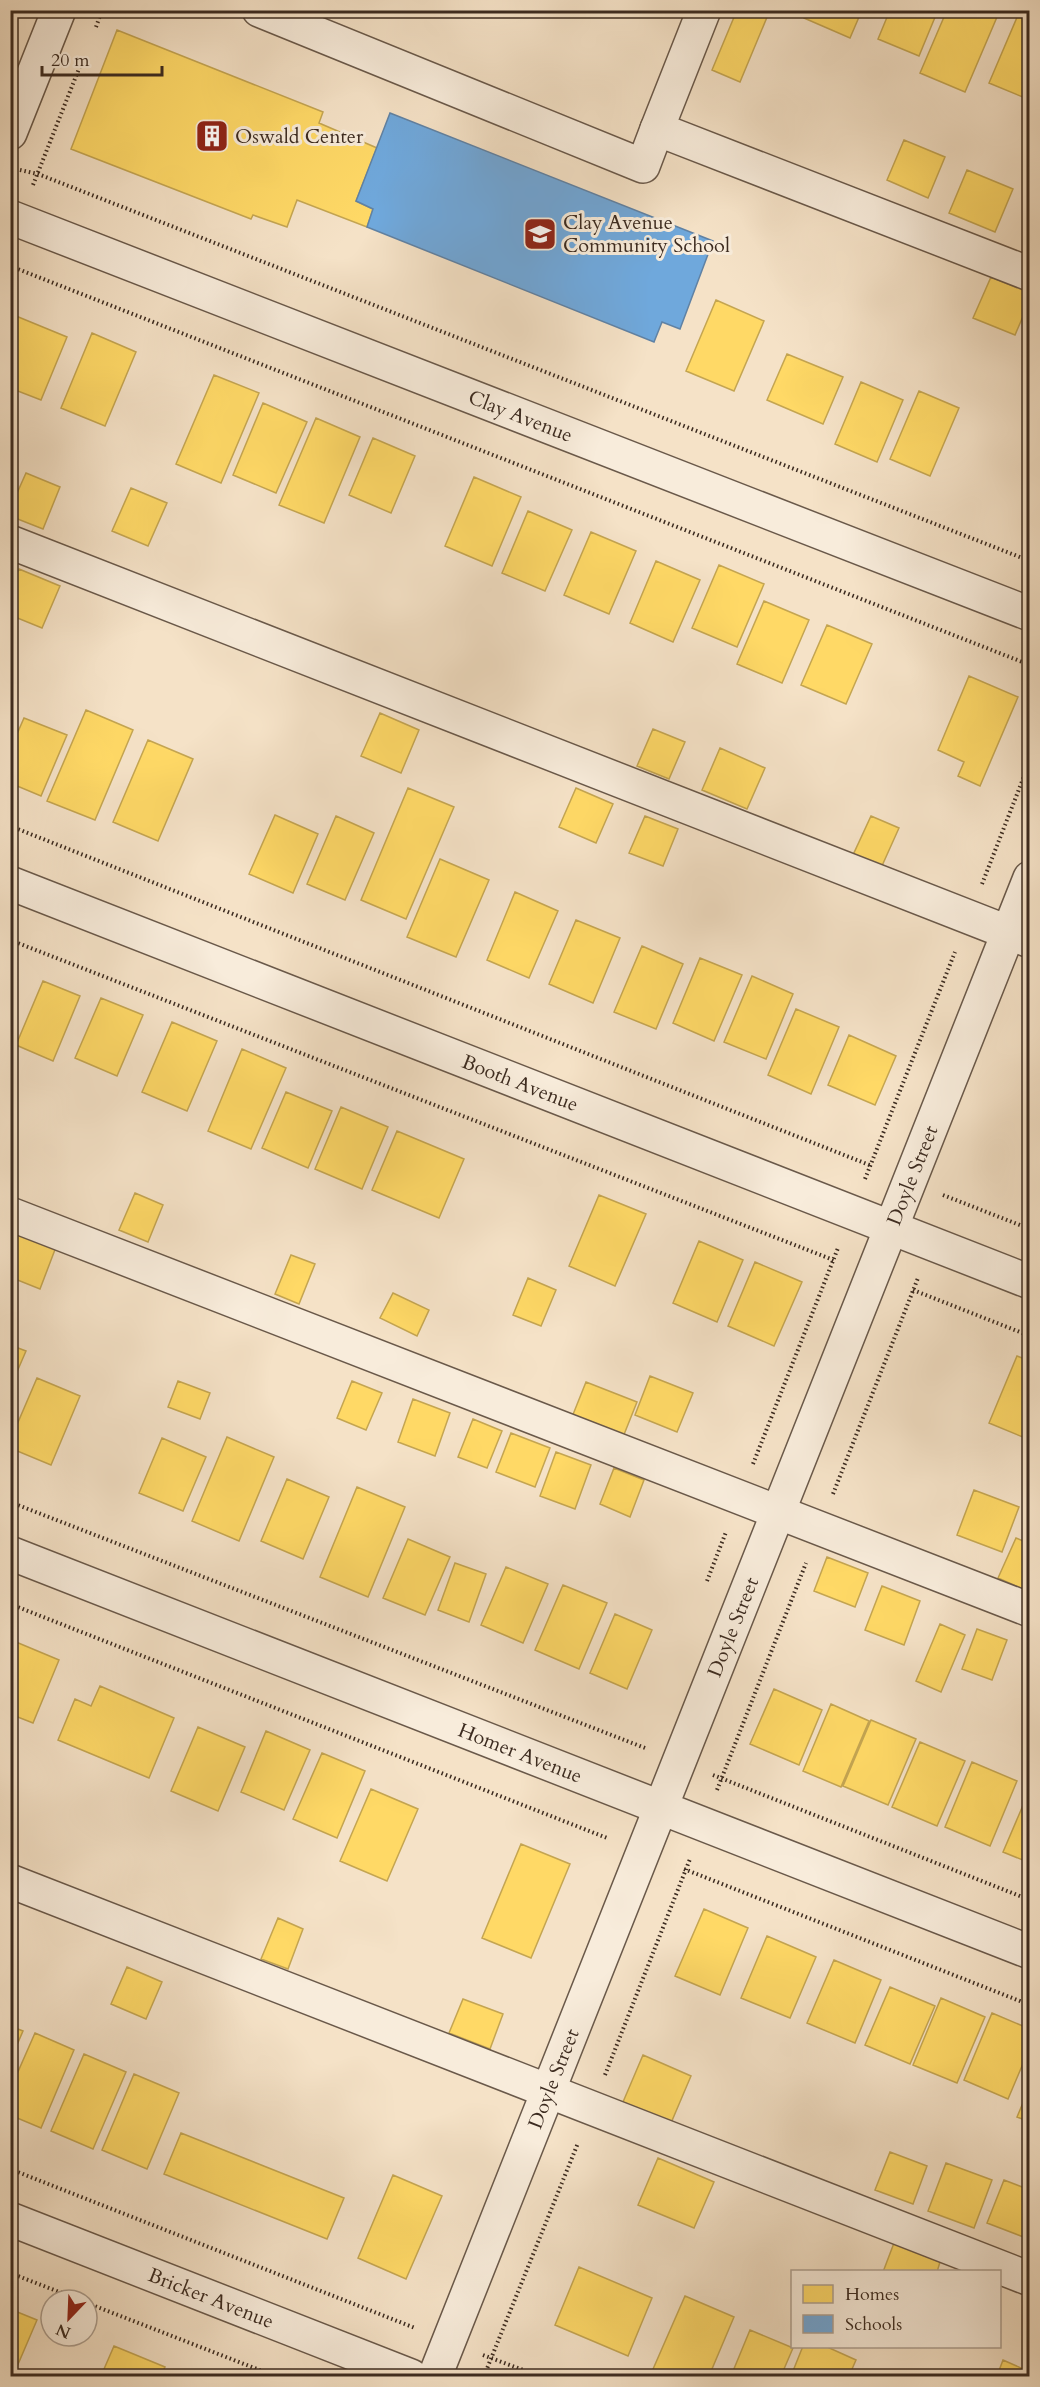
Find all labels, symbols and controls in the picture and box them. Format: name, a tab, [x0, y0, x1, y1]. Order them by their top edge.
scale bar	[42, 39, 162, 77]
text: 20 m	[51, 48, 90, 73]
building icon: Oswald Center	[194, 118, 230, 154]
place label: Oswald Center	[235, 123, 364, 150]
place label: Clay Avenue Community School	[563, 209, 730, 259]
school or university icon: Clay Avenue Community School	[522, 216, 558, 252]
street label: Clay Avenue	[464, 384, 577, 449]
street label: Booth Avenue	[458, 1048, 582, 1118]
street label: Doyle Street	[880, 1121, 945, 1229]
street label: Doyle Street	[701, 1573, 765, 1681]
street label: Homer Avenue	[454, 1717, 586, 1790]
street label: Doyle Street	[522, 2024, 586, 2133]
street label: Bricker Avenue	[144, 2261, 278, 2335]
legend	[791, 2270, 1001, 2348]
text: Homes	[845, 2282, 899, 2307]
north arrow	[39, 2288, 99, 2348]
text: Schools	[845, 2312, 902, 2337]
text: N	[53, 2318, 74, 2344]

